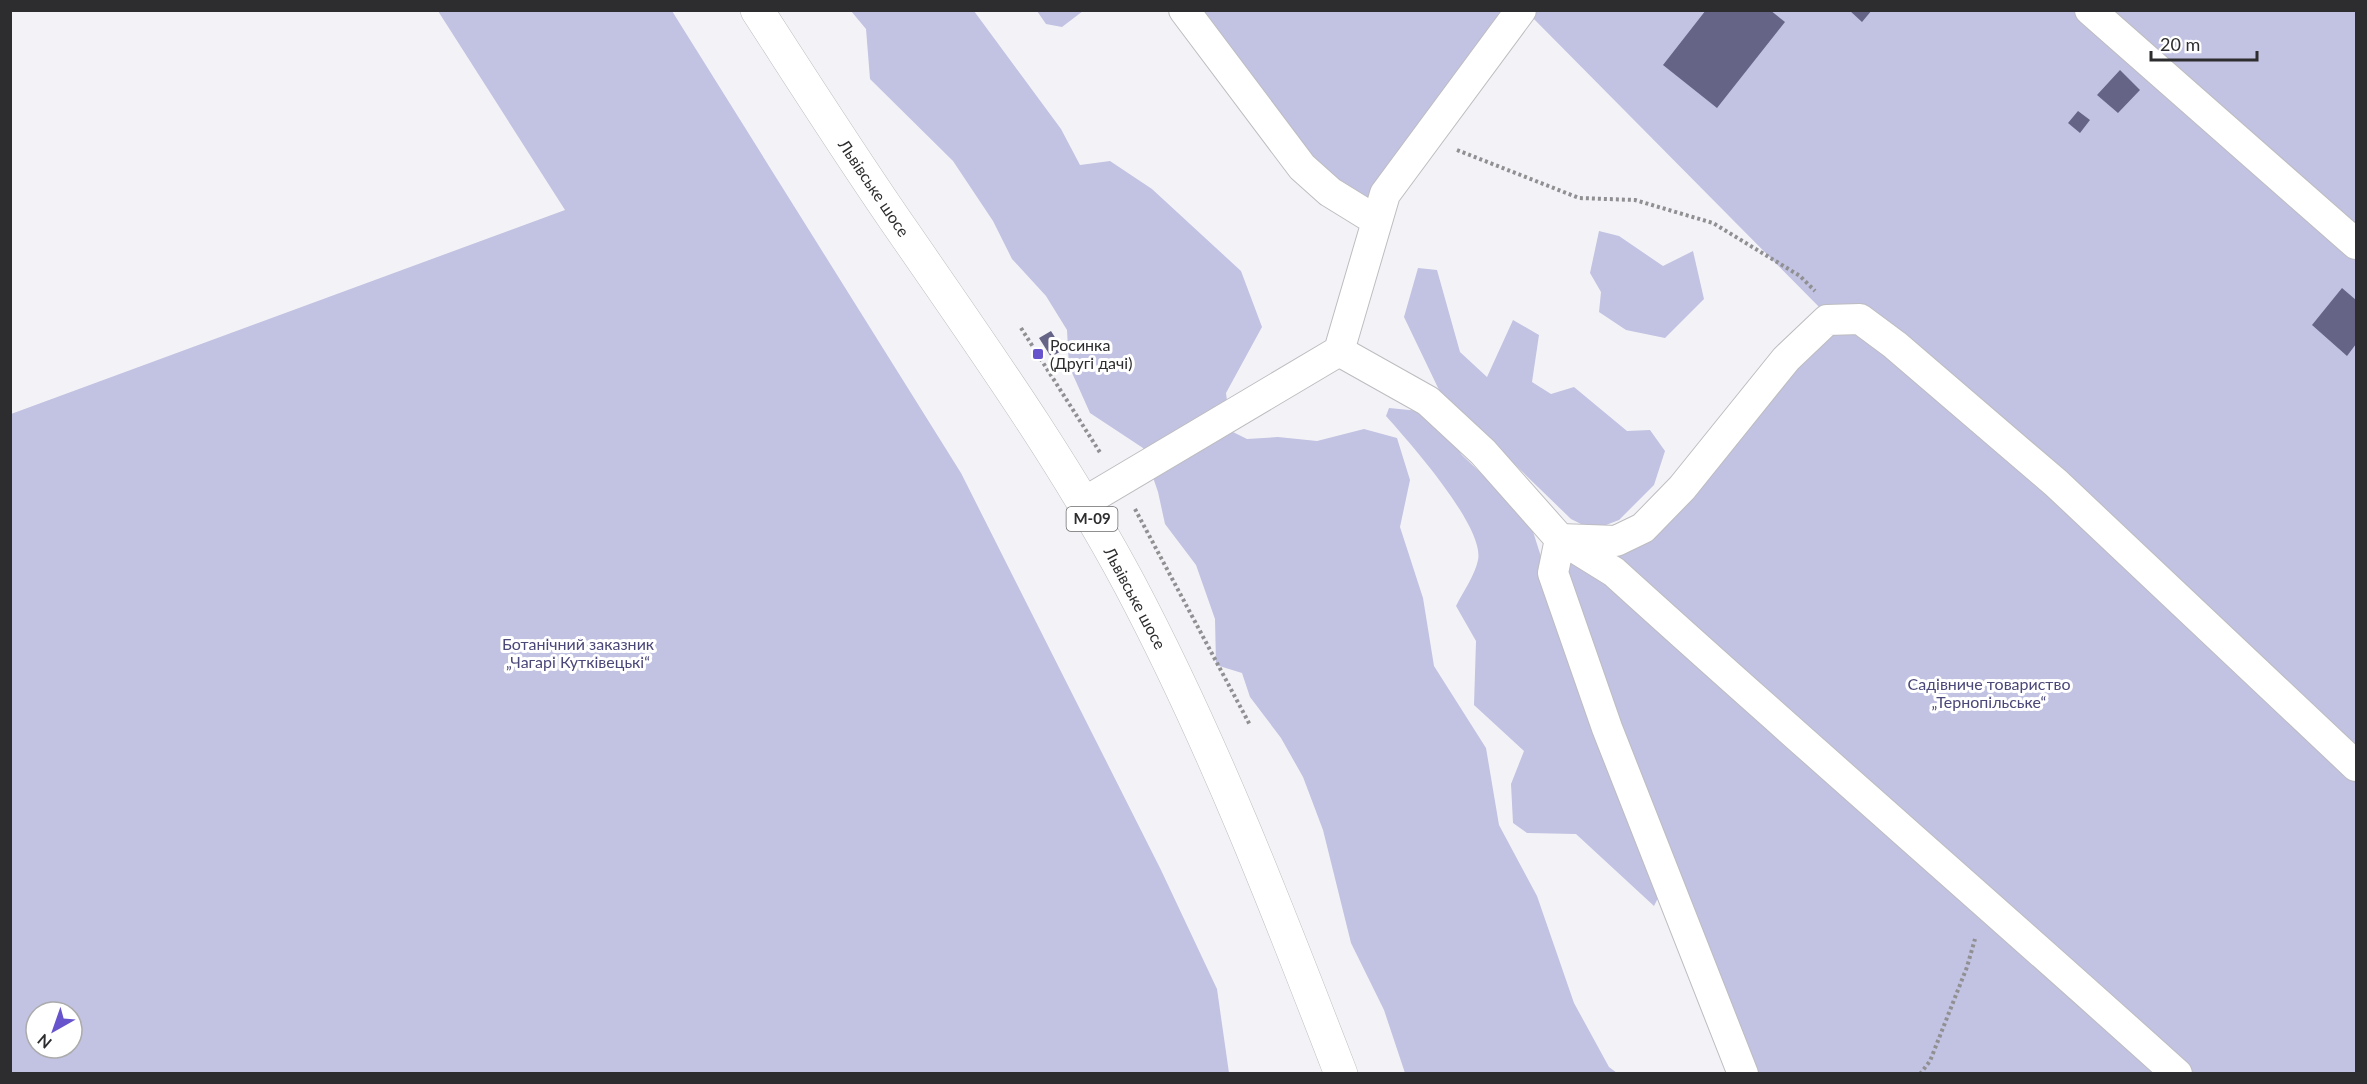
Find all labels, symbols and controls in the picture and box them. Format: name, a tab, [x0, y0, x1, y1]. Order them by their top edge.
scale bar	[2151, 24, 2258, 62]
text: 20 m	[2160, 33, 2200, 55]
street label: Львівське шосе	[834, 135, 914, 240]
place label: Росинка (Другі дачі)	[1050, 335, 1132, 372]
marker: Росинка (Другі дачі)	[1031, 347, 1045, 361]
road number: М-09	[1066, 507, 1118, 531]
street label: Львівське шосе	[1100, 543, 1170, 652]
park label: Ботанічний заказник „Чагарі Кутківецькі“	[502, 634, 655, 671]
park label: Садівниче товариство „Тернопільське“	[1908, 674, 2070, 711]
north arrow	[24, 1000, 84, 1060]
text: N	[33, 1031, 55, 1053]

